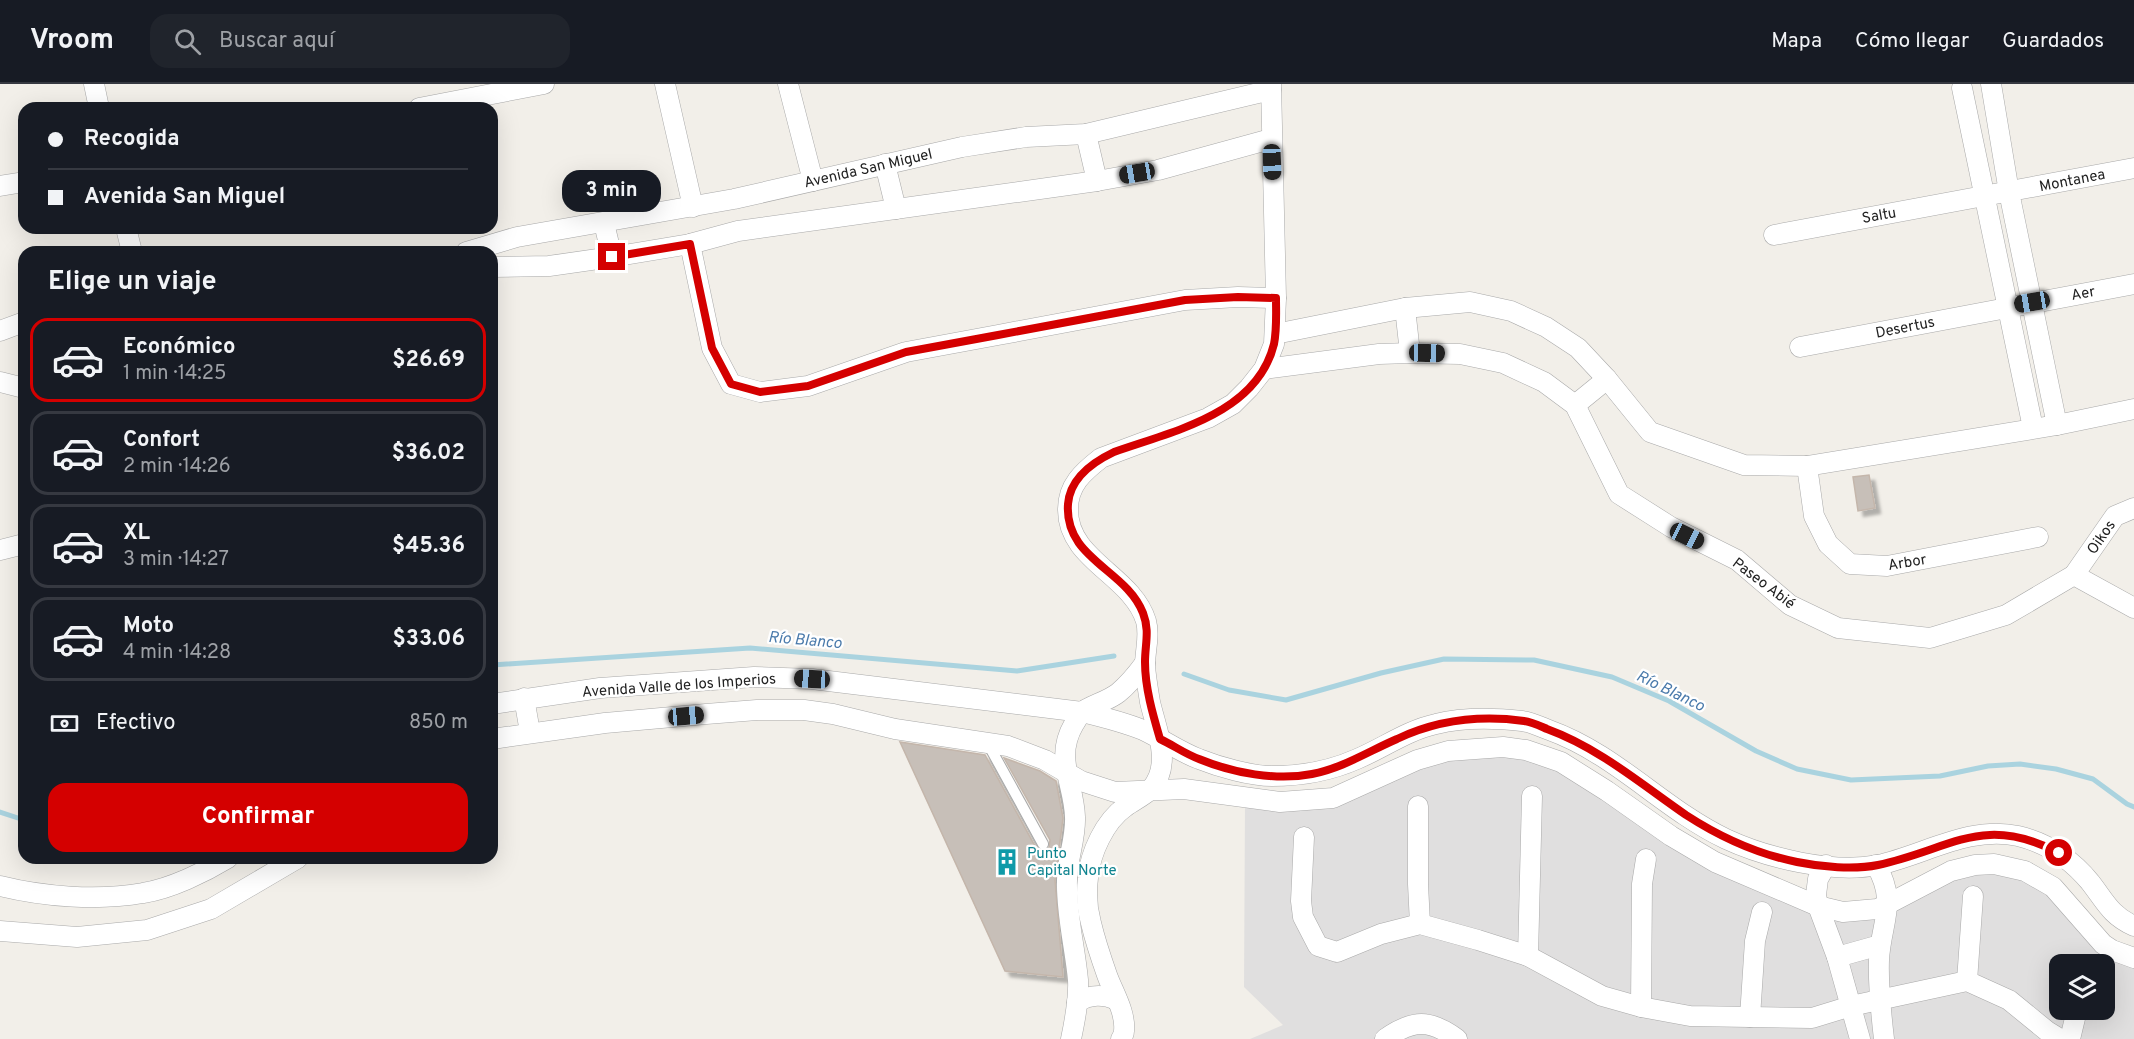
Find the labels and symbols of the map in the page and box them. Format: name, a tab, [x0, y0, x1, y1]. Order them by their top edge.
car	[1262, 144, 1282, 180]
street label: Avenida San Miguel	[802, 145, 934, 193]
car	[1118, 161, 1156, 185]
street label: Montanea	[2038, 166, 2107, 197]
callout: 3 min	[562, 170, 662, 212]
street label: Saltu	[1861, 204, 1898, 229]
route end	[598, 243, 625, 270]
street label: Aer	[2070, 283, 2097, 306]
car	[2013, 290, 2051, 314]
street label: Desertus	[1874, 313, 1937, 344]
car	[1409, 344, 1445, 362]
street label: Oikos	[2084, 517, 2121, 559]
car	[1667, 520, 1707, 552]
street label: Arbor	[1887, 551, 1928, 576]
street label: Paseo Abié	[1728, 554, 1798, 614]
water label: Río Blanco	[767, 628, 843, 654]
water label: Río Blanco	[1633, 667, 1708, 717]
car	[794, 669, 830, 689]
street label: Avenida Valle de los Imperios	[581, 670, 777, 703]
car	[667, 705, 705, 727]
route start	[2045, 839, 2072, 866]
place label: Punto Capital Norte	[1027, 845, 1117, 881]
building icon: Punto Capital Norte	[992, 847, 1022, 877]

